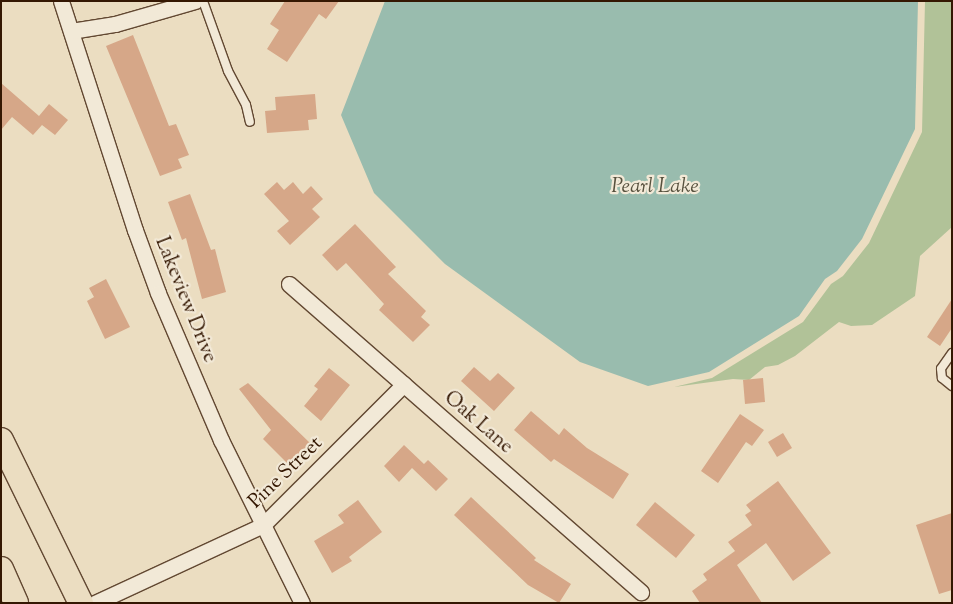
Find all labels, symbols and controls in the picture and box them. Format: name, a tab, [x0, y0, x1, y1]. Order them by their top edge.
water label: Pearl Lake	[611, 174, 699, 200]
street label: Lakeview Drive	[149, 234, 221, 366]
street label: Oak Lane	[439, 387, 517, 459]
street label: Pine Street	[244, 432, 328, 514]

